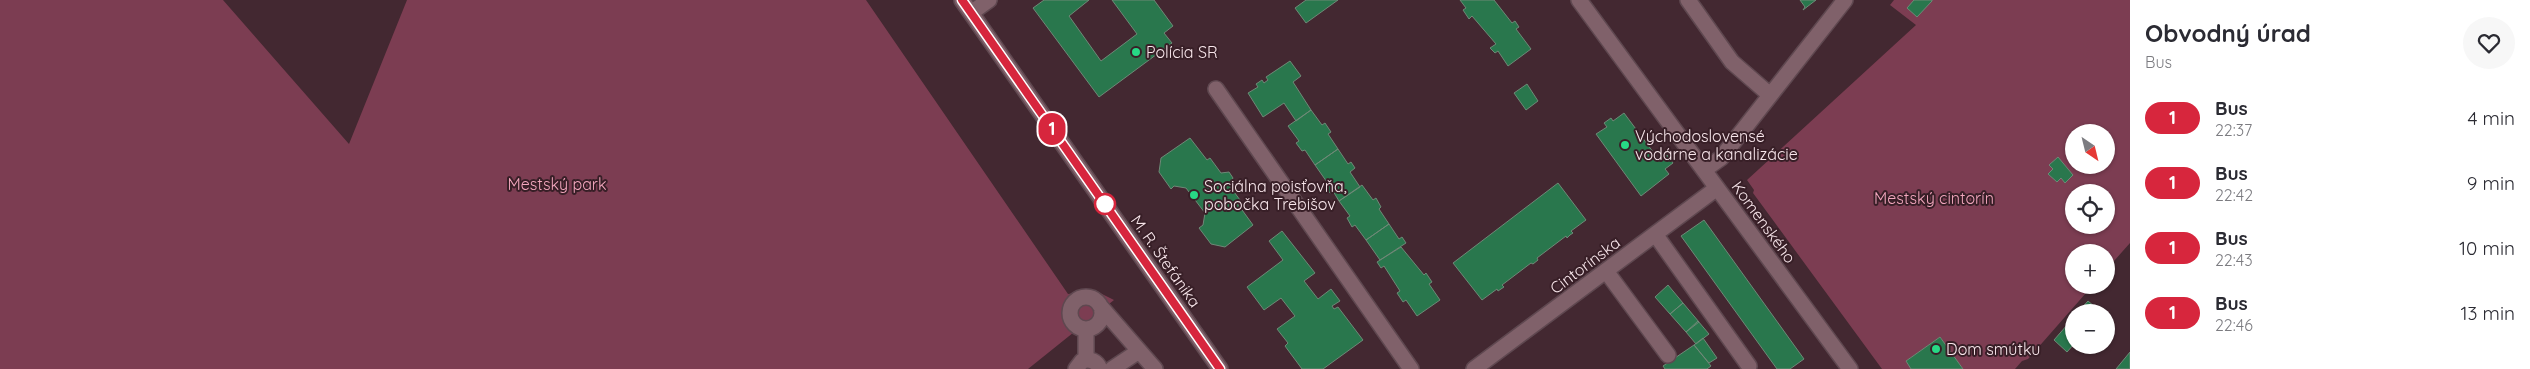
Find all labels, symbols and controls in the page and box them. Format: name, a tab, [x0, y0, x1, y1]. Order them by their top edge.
button: heart	[2463, 17, 2515, 69]
text: Obvodný úrad	[2145, 18, 2311, 48]
place label: Polícia SR	[1146, 42, 1218, 62]
marker: Polícia SR	[1130, 46, 1142, 58]
text: Bus	[2145, 52, 2172, 72]
text: Bus	[2215, 96, 2248, 120]
text: 1	[2169, 106, 2176, 129]
text: 4 min	[2467, 106, 2515, 130]
line badge: 1	[1036, 113, 1068, 145]
text: 1	[1048, 117, 1056, 140]
text: 22:37	[2215, 120, 2252, 140]
north arrow	[2065, 124, 2115, 174]
map controls	[2065, 124, 2115, 354]
place label: Východoslovensé vodárne a kanalizácie	[1635, 126, 1798, 164]
marker: Východoslovensé vodárne a kanalizácie	[1619, 139, 1631, 151]
text: Bus	[2215, 161, 2248, 185]
text: 1	[2169, 171, 2176, 194]
text: 9 min	[2467, 171, 2515, 195]
park label: Mestský park	[507, 174, 607, 194]
place label: Sociálna poisťovňa, pobočka Trebišov	[1204, 176, 1347, 214]
street label: Komenského	[1728, 177, 1800, 267]
button: locate	[2065, 184, 2115, 234]
text: 22:42	[2215, 185, 2253, 205]
park label: Mestský cintorín	[1874, 188, 1994, 208]
marker: Sociálna poisťovňa, pobočka Trebišov	[1188, 189, 1200, 201]
unlabelled marker	[1094, 193, 1116, 215]
street label: M. R. Štefánika	[1127, 211, 1205, 311]
text: Bus	[2215, 226, 2248, 250]
street label: Cintorínska	[1546, 232, 1624, 298]
text: 1	[2169, 236, 2176, 259]
text: 10 min	[2459, 236, 2515, 260]
button: +	[2065, 244, 2115, 294]
text: 22:43	[2215, 250, 2253, 270]
text: Bus	[2215, 291, 2248, 315]
text: 1	[2169, 301, 2176, 324]
text: 13 min	[2460, 301, 2515, 325]
button: −	[2065, 304, 2115, 354]
text: 22:46	[2215, 315, 2253, 335]
place label: Dom smútku	[1946, 339, 2040, 359]
marker: Dom smútku	[1930, 343, 1942, 355]

